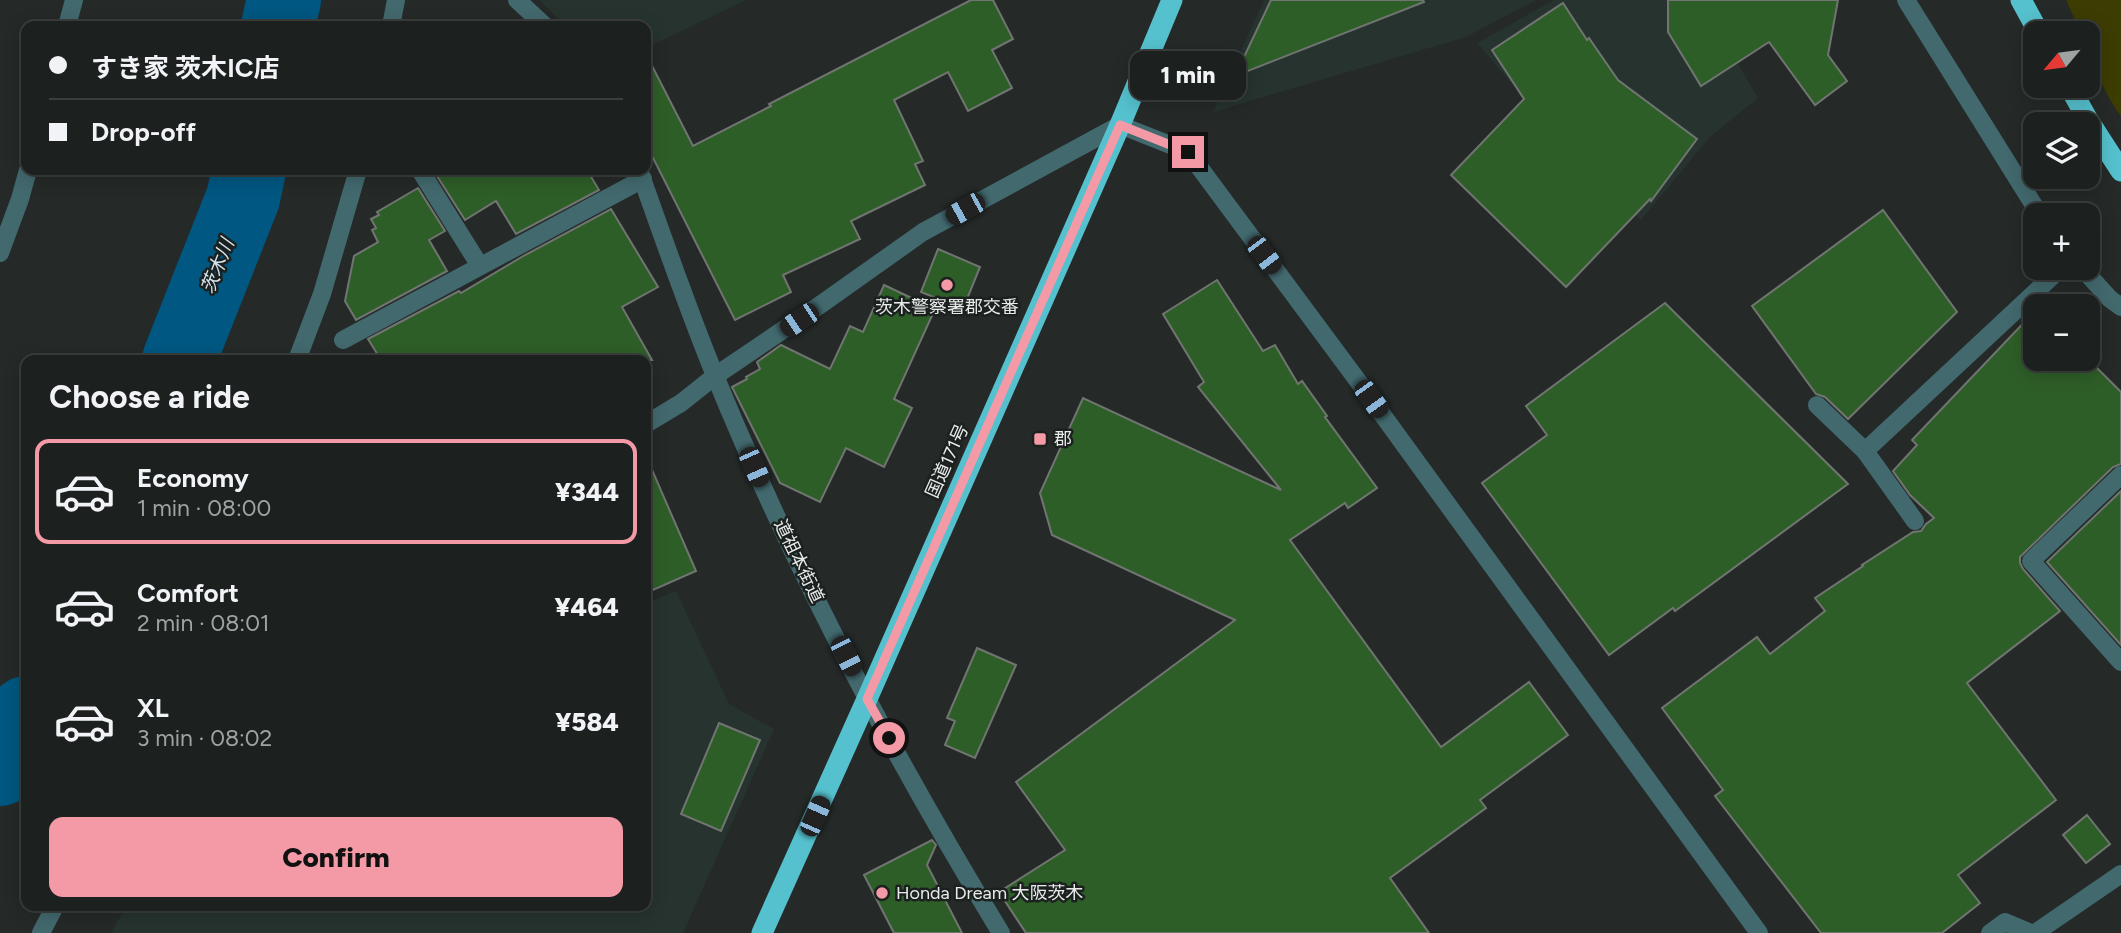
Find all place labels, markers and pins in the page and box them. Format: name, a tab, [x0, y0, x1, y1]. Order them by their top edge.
marker: 茨木警察署郡交番	[939, 277, 955, 293]
place label: 茨木警察署郡交番	[875, 296, 1019, 318]
place label: 郡	[1054, 428, 1072, 450]
marker: 郡	[1032, 431, 1048, 447]
place label: Honda Dream 大阪茨木	[896, 882, 1083, 904]
marker: Honda Dream 大阪茨木	[874, 885, 890, 901]

